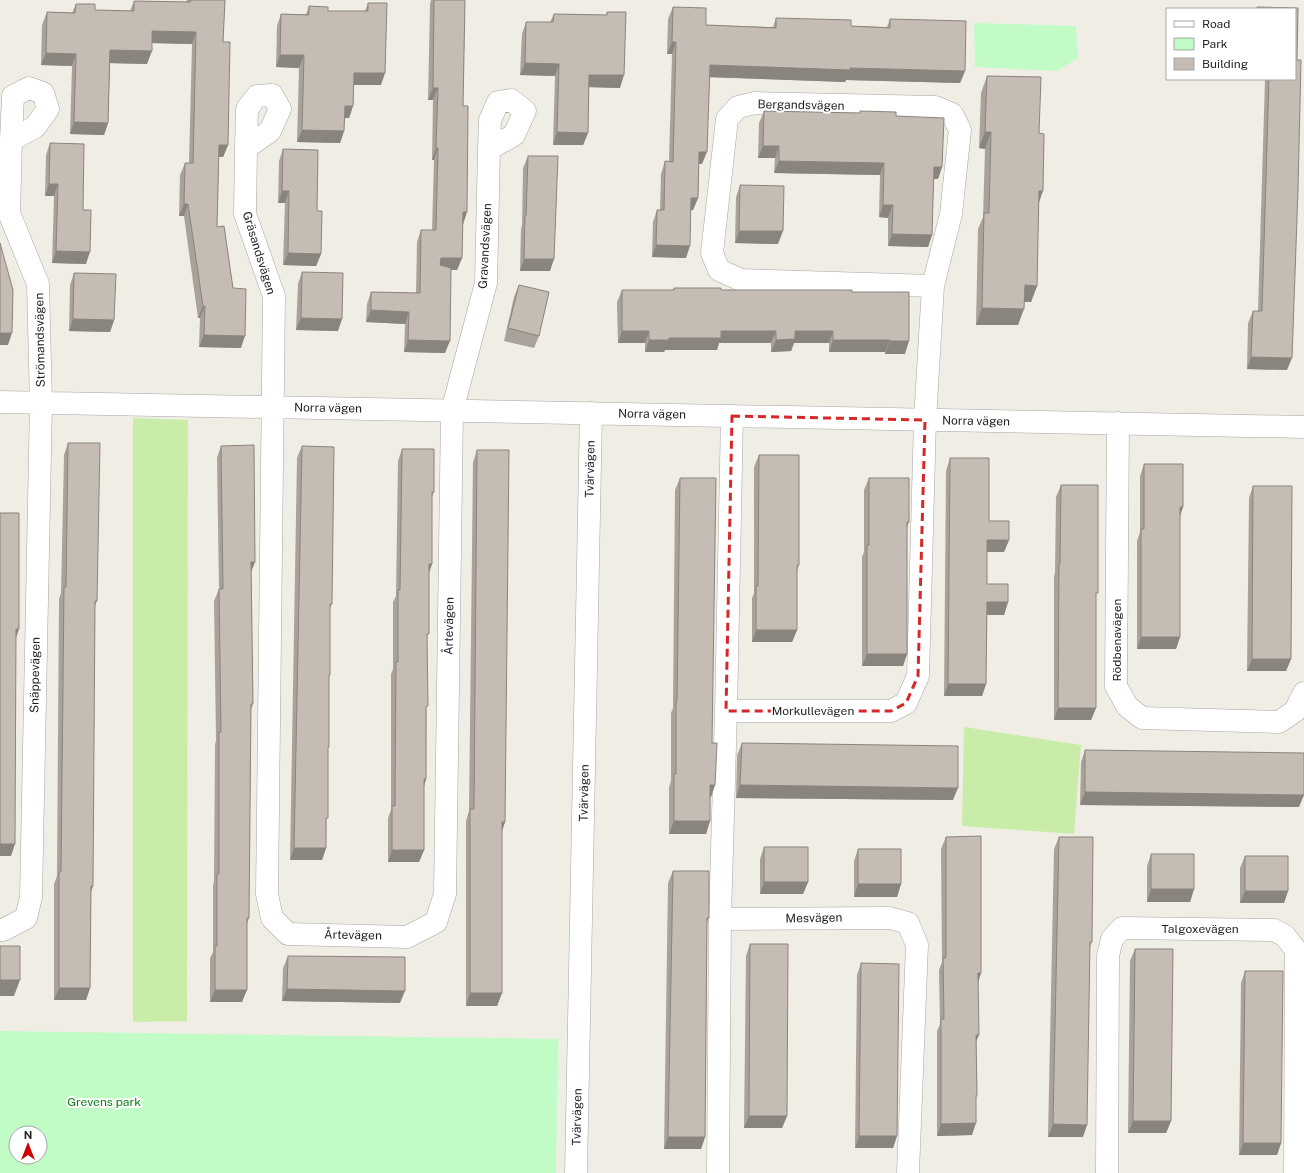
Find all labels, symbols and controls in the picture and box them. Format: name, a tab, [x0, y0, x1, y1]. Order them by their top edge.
legend	[1166, 8, 1296, 80]
text: Road	[1202, 17, 1230, 31]
text: Park	[1202, 37, 1228, 51]
text: Building	[1202, 57, 1248, 71]
street label: Bergandsvägen	[757, 97, 845, 113]
street label: Gravandsvägen	[476, 203, 494, 289]
street label: Gräsandsvägen	[240, 210, 278, 296]
street label: Strömandsvägen	[32, 293, 48, 387]
street label: Norra vägen	[294, 400, 362, 416]
street label: Norra vägen	[618, 406, 686, 422]
street label: Norra vägen	[942, 413, 1010, 429]
street label: Tvärvägen	[582, 440, 598, 498]
street label: Årtevägen	[441, 597, 457, 655]
street label: Rödbenavägen	[1110, 599, 1124, 681]
street label: Snäppevägen	[27, 637, 43, 713]
street label: Morkullevägen	[772, 704, 854, 718]
street label: Tvärvägen	[576, 764, 592, 822]
street label: Mesvägen	[785, 911, 843, 925]
street label: Talgoxevägen	[1161, 922, 1239, 936]
street label: Årtevägen	[324, 927, 382, 943]
street label: Tvärvägen	[569, 1088, 585, 1146]
park label: Grevens park	[67, 1095, 141, 1109]
north arrow	[8, 1125, 48, 1165]
text: N	[24, 1129, 32, 1141]

